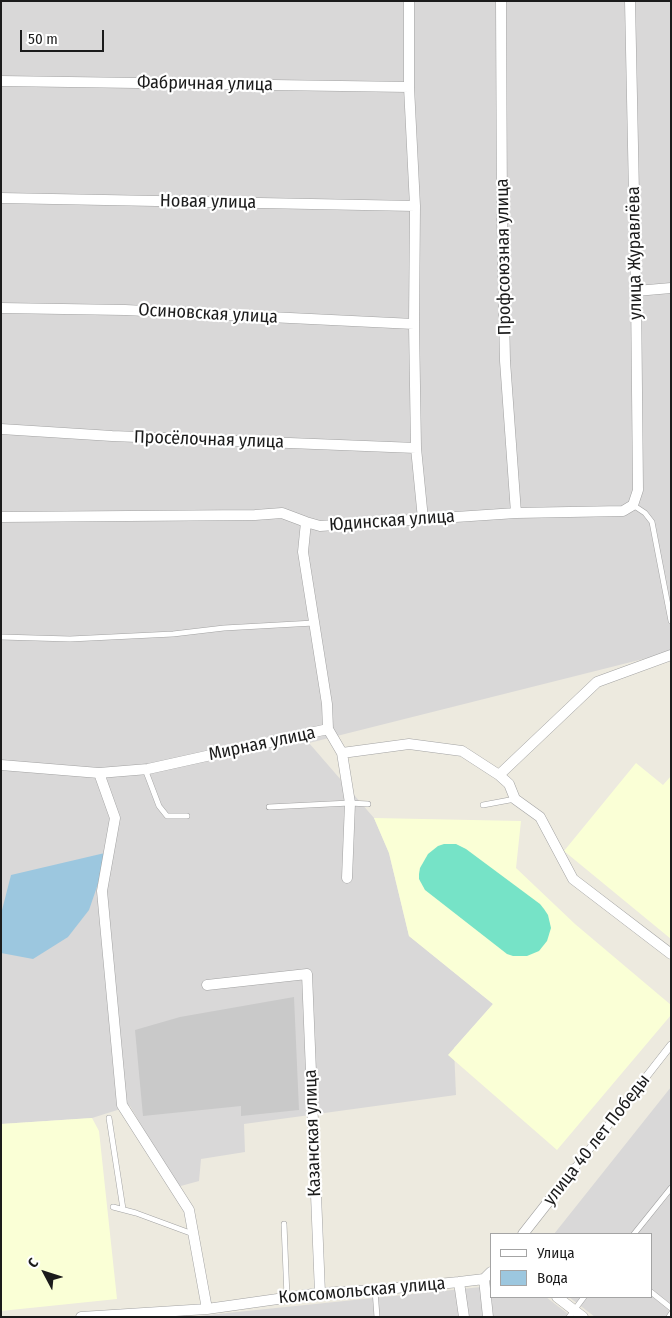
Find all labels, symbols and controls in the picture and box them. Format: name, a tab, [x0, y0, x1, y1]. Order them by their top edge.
scale bar	[22, 20, 106, 52]
text: 50 m	[28, 30, 58, 48]
street label: Фабричная улица	[137, 72, 273, 96]
street label: Профсоюзная улица	[492, 178, 516, 336]
street label: улица Журавлёва	[623, 186, 647, 320]
street label: Новая улица	[160, 190, 256, 214]
street label: Осиновская улица	[138, 300, 278, 328]
street label: Просёлочная улица	[134, 427, 284, 453]
street label: Юдинская улица	[328, 506, 456, 536]
street label: Мирная улица	[207, 722, 317, 766]
street label: Казанская улица	[300, 1069, 326, 1197]
street label: улица 40 лет Победы	[539, 1070, 655, 1210]
legend	[490, 1233, 652, 1298]
text: Улица	[537, 1244, 575, 1262]
north arrow	[20, 1248, 70, 1298]
text: С	[24, 1255, 42, 1271]
text: Вода	[537, 1269, 568, 1287]
street label: Комсомольская улица	[278, 1273, 446, 1309]

